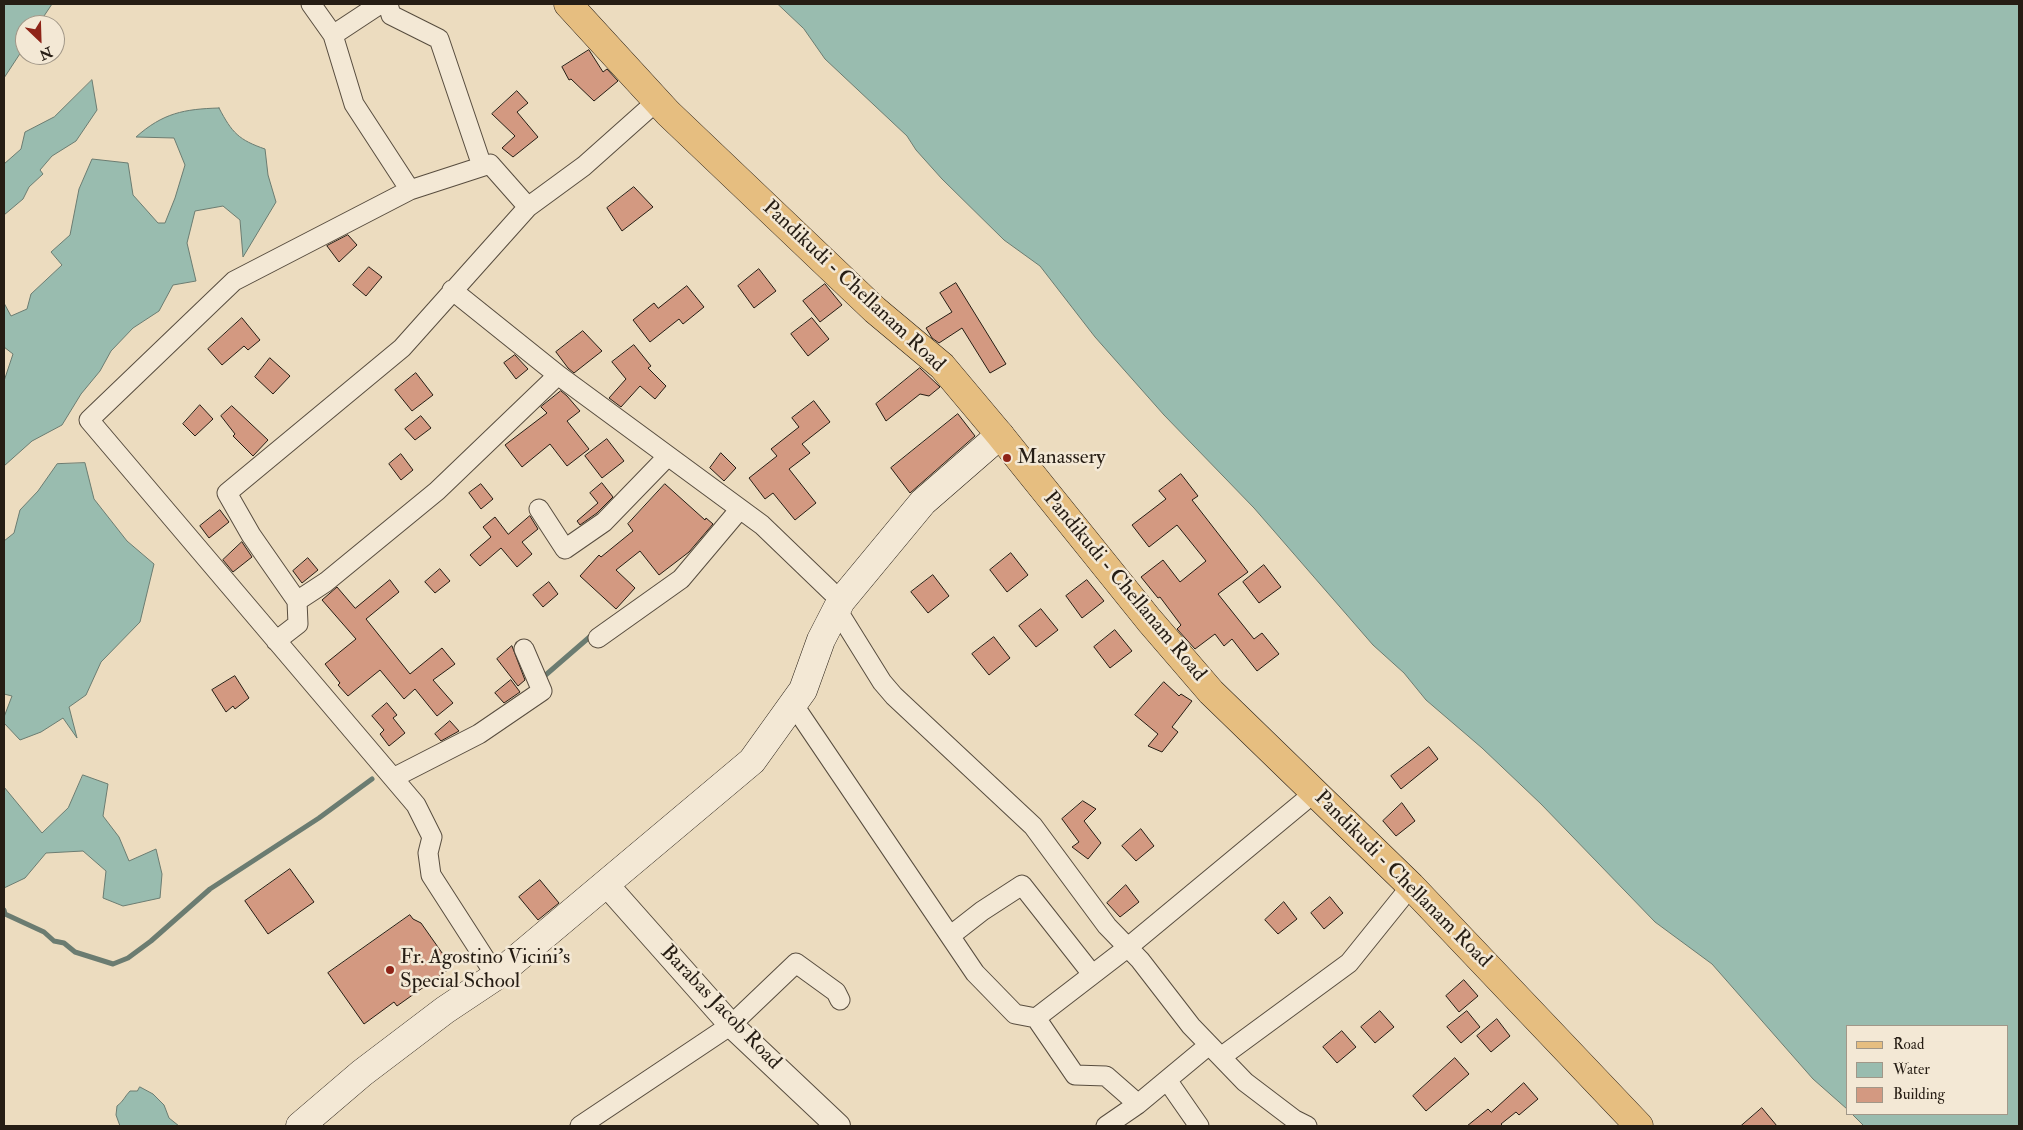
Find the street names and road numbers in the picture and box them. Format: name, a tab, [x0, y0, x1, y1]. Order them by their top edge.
street label: Pandikudi - Chellanam Road	[757, 196, 949, 378]
street label: Pandikudi - Chellanam Road	[1037, 487, 1211, 687]
street label: Pandikudi - Chellanam Road	[1308, 786, 1496, 974]
street label: Barabas Jacob Road	[654, 941, 786, 1075]

